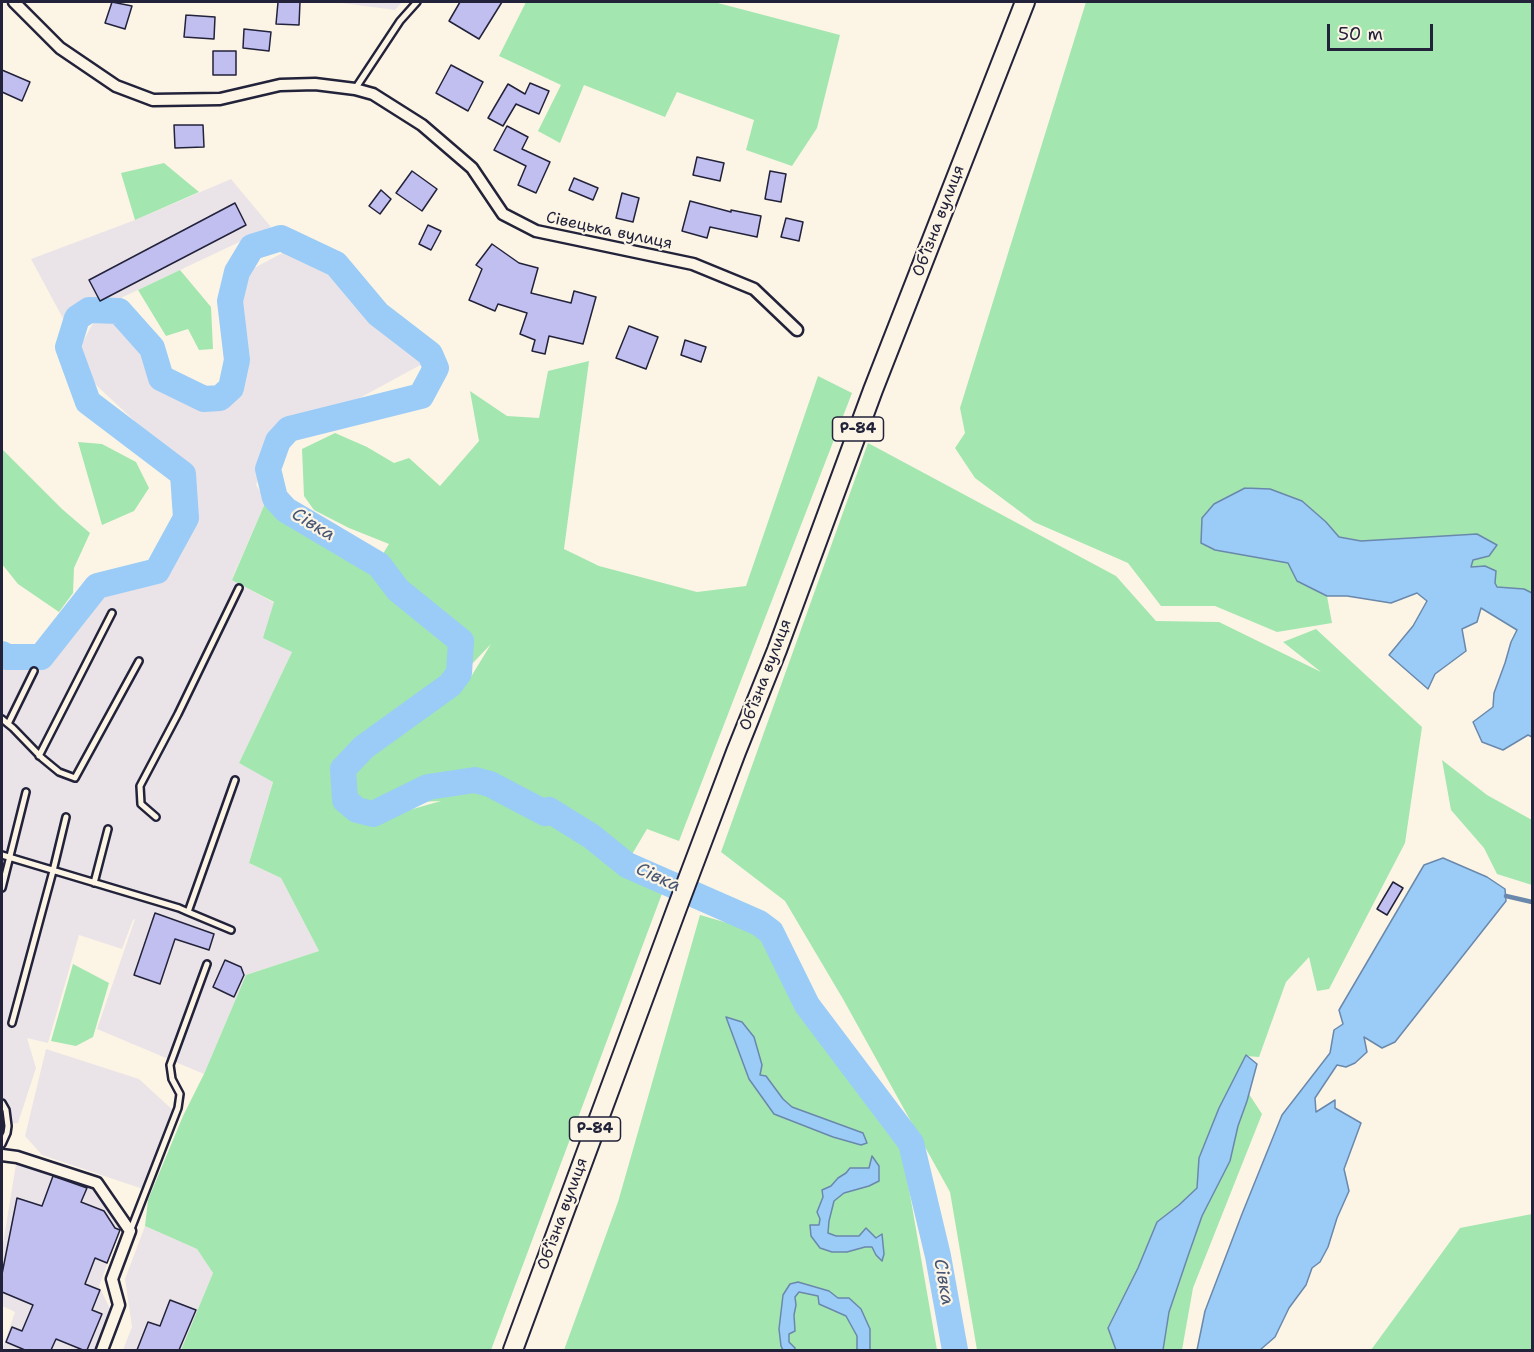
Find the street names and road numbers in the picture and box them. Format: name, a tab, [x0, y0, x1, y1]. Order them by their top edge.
street label: Обʼїзна вулиця	[909, 163, 969, 279]
street label: Сівецька вулиця	[544, 208, 674, 254]
road number: Р-84	[832, 417, 884, 441]
street label: Обʼїзна вулиця	[736, 617, 796, 733]
road number: Р-84	[570, 1117, 620, 1141]
street label: Обʼїзна вулиця	[534, 1155, 592, 1273]

